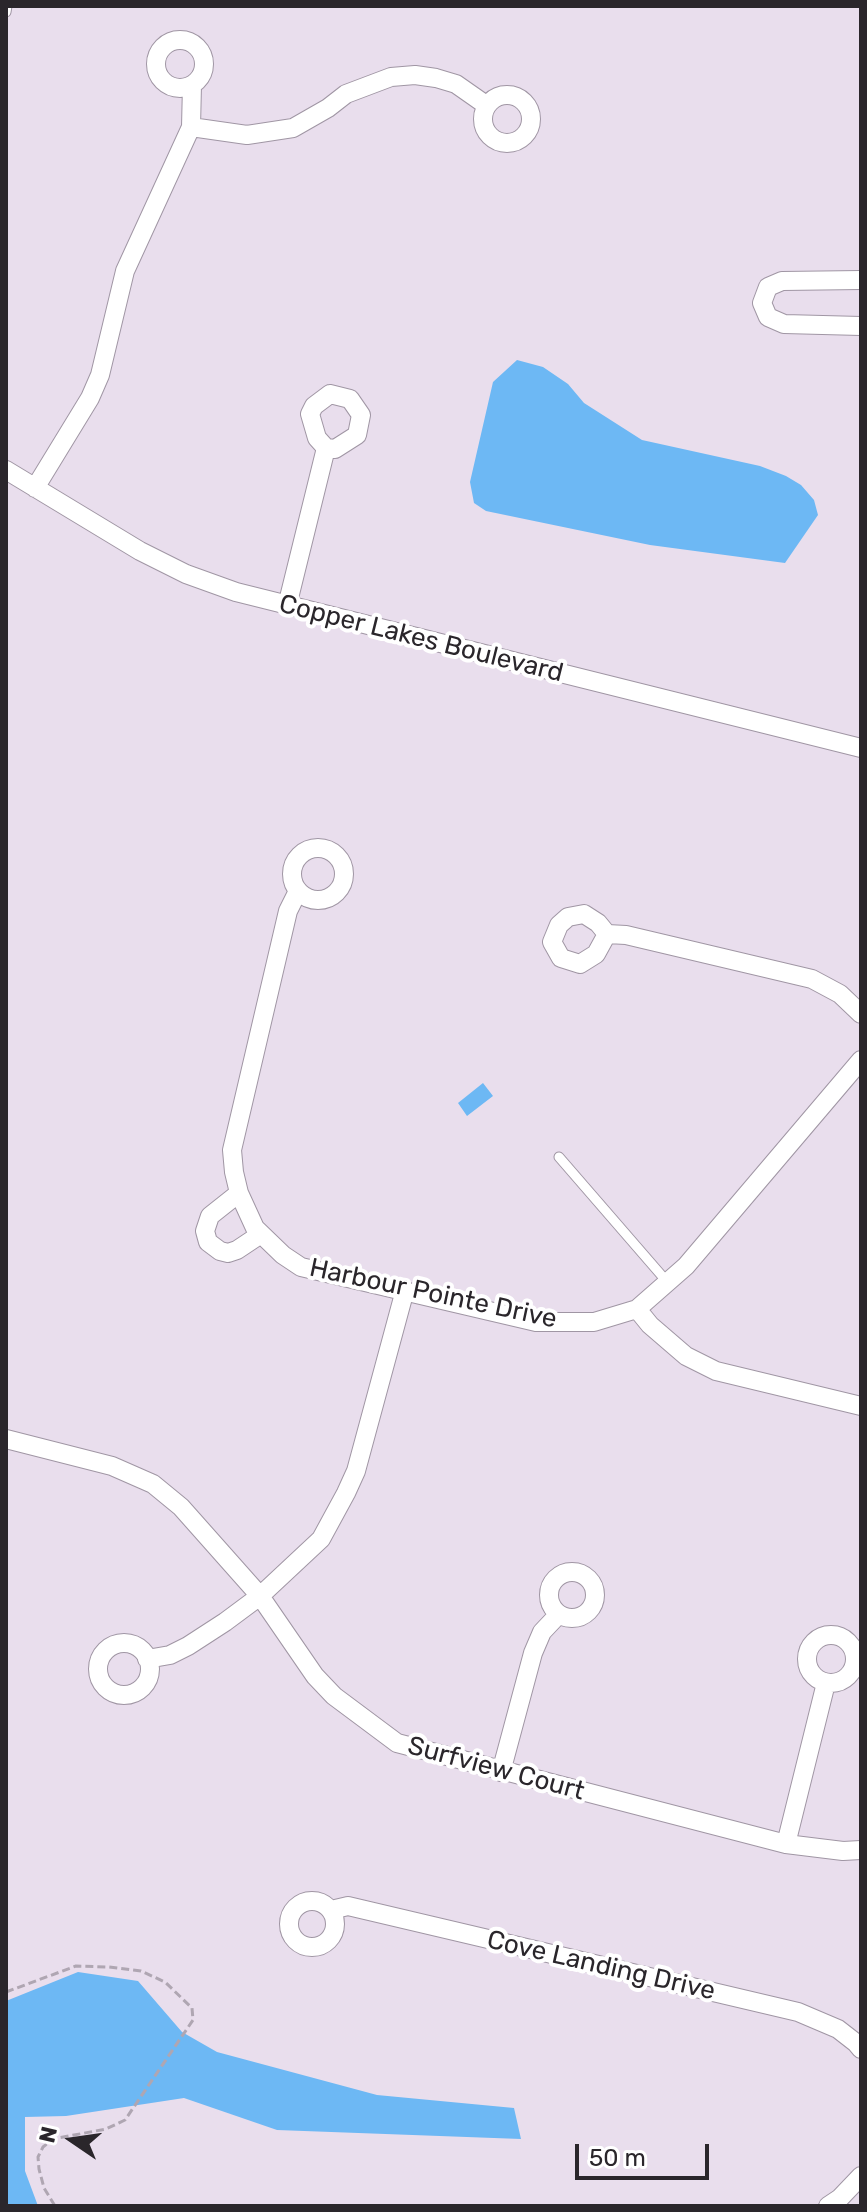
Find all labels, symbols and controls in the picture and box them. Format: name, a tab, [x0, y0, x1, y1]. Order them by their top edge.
street label: Copper Lakes Boulevard	[276, 589, 566, 689]
street label: Harbour Pointe Drive	[306, 1253, 560, 1335]
street label: Surfview Court	[404, 1730, 588, 1808]
street label: Cove Landing Drive	[484, 1925, 718, 2007]
north arrow	[32, 2100, 112, 2180]
text: N	[33, 2124, 63, 2145]
scale bar	[579, 2128, 713, 2178]
text: 50 m	[589, 2144, 646, 2172]

